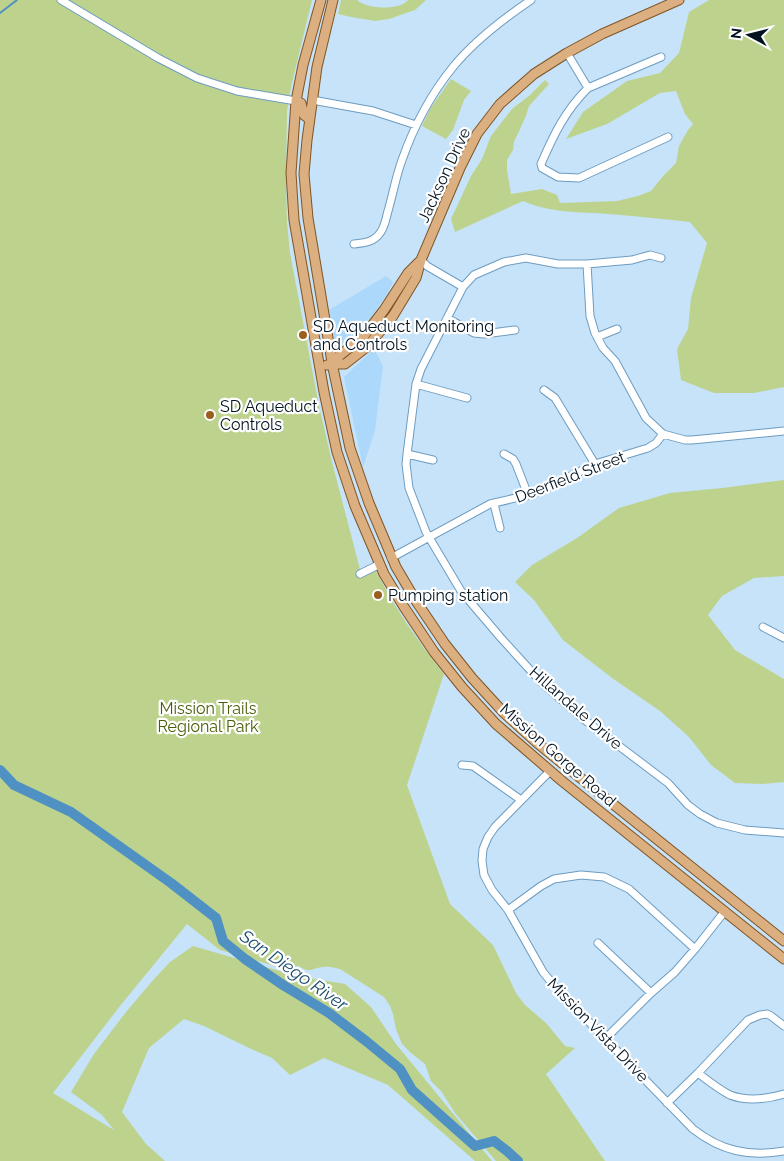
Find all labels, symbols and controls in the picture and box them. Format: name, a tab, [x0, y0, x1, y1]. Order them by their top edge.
north arrow	[724, 10, 774, 60]
text: N	[728, 27, 745, 40]
street label: Jackson Drive	[414, 125, 474, 225]
place label: SD Aqueduct Monitoring and Controls	[313, 317, 494, 354]
marker: SD Aqueduct Monitoring and Controls	[297, 329, 309, 341]
place label: SD Aqueduct Controls	[220, 397, 318, 434]
marker: SD Aqueduct Controls	[204, 409, 216, 421]
street label: Deerfield Street	[512, 447, 628, 507]
place label: Pumping station	[388, 586, 508, 605]
marker: Pumping station	[372, 589, 384, 601]
street label: Hillandale Drive	[526, 663, 626, 753]
park label: Mission Trails Regional Park	[157, 699, 259, 736]
street label: Mission Gorge Road	[496, 699, 620, 811]
water label: San Diego River	[235, 924, 353, 1015]
street label: Mission Vista Drive	[543, 974, 653, 1086]

